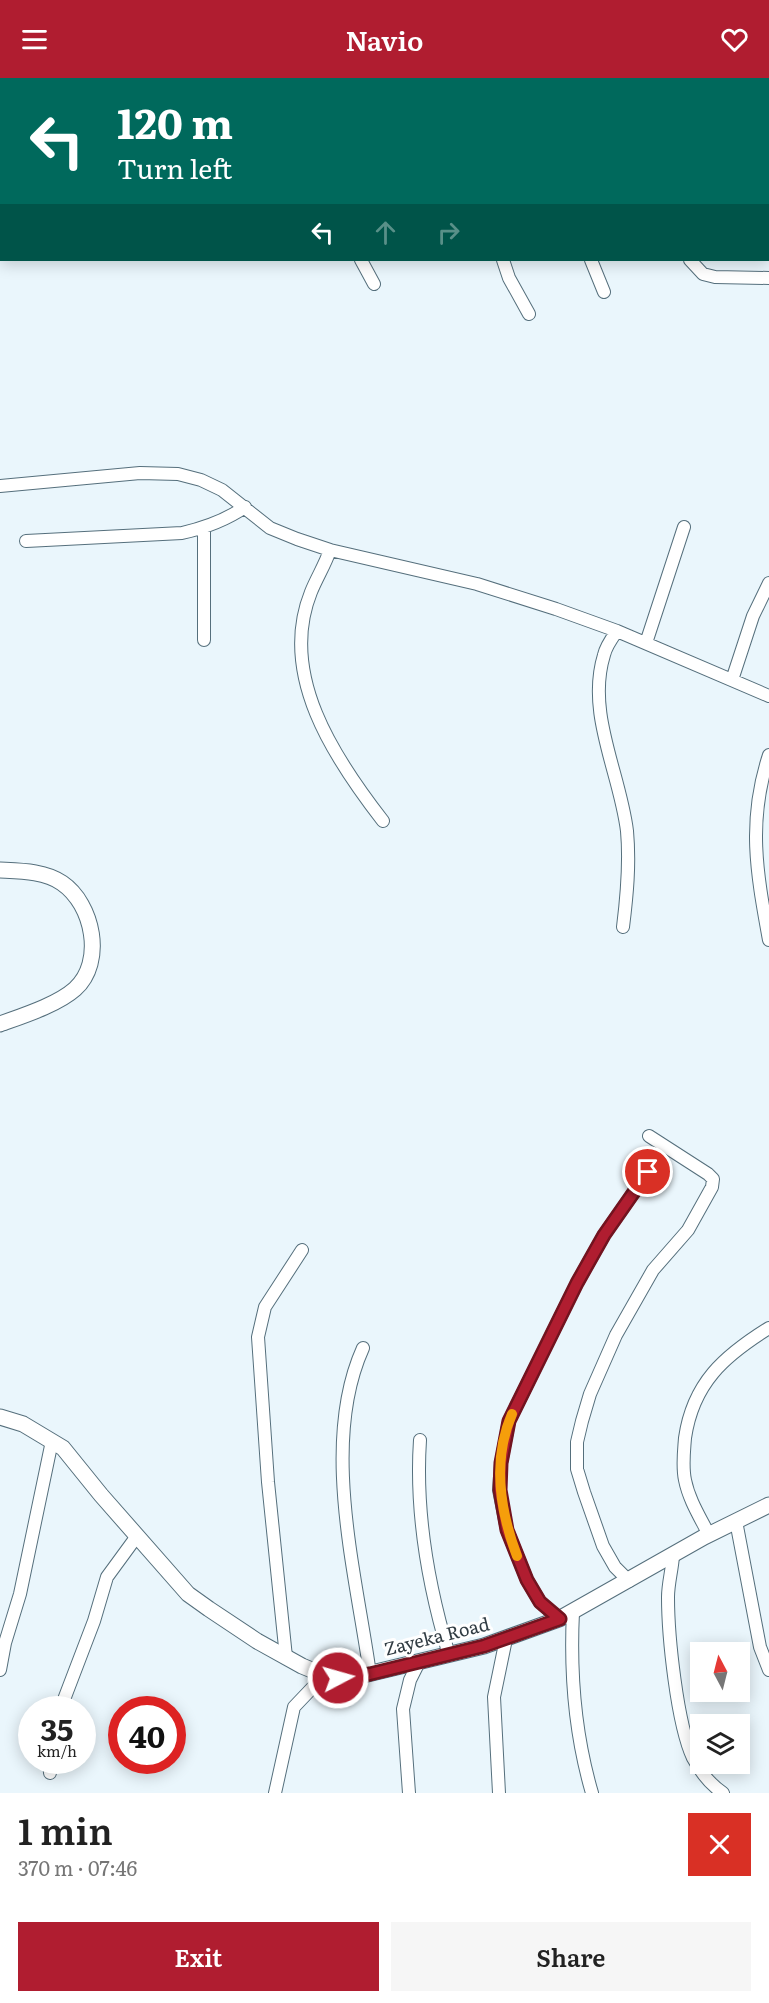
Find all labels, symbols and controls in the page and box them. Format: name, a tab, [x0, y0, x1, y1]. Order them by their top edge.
text: Navio	[346, 19, 423, 59]
icon: menu	[18, 23, 51, 56]
icon: heart	[718, 23, 751, 56]
text: 120 m	[117, 90, 233, 152]
icon: left	[18, 102, 96, 180]
text: Turn left	[117, 147, 232, 187]
icon: left	[306, 216, 339, 249]
icon: ahead	[369, 216, 402, 249]
icon: right	[432, 216, 465, 249]
pin	[622, 1146, 673, 1197]
icon: arrive	[631, 1155, 664, 1188]
street label: Zayeka Road	[381, 1609, 492, 1662]
north arrow	[690, 1642, 750, 1702]
map controls	[690, 1642, 750, 1774]
position arrow	[306, 1646, 370, 1710]
speed limit sign: 40	[108, 1696, 186, 1774]
text: 35	[41, 1706, 73, 1750]
button: layers	[690, 1714, 750, 1774]
text: km/h	[37, 1739, 77, 1762]
text: 1 min	[18, 1803, 113, 1856]
button: close	[688, 1813, 751, 1876]
text: 370 m · 07:46	[18, 1852, 137, 1882]
button: Exit	[18, 1922, 379, 1991]
button: Share	[391, 1922, 751, 1991]

